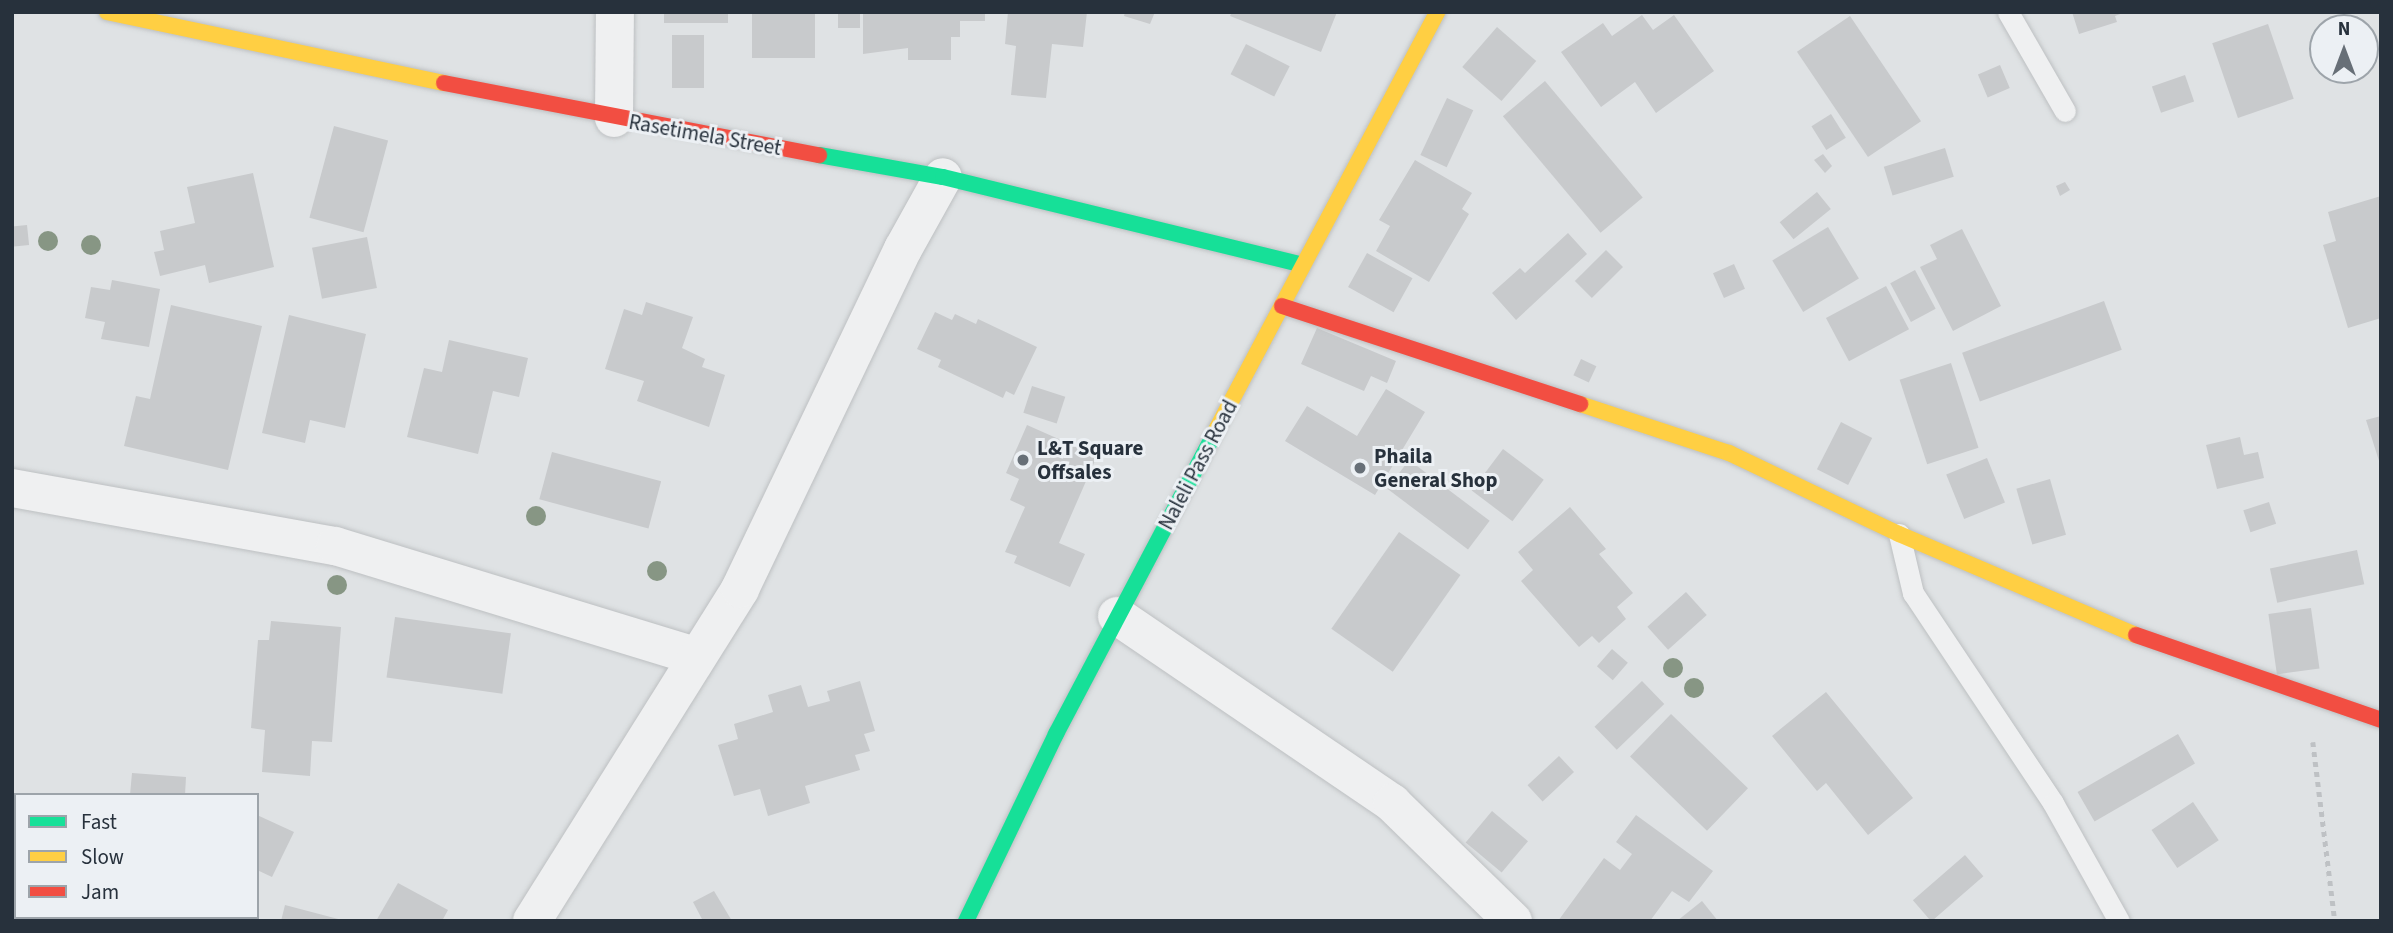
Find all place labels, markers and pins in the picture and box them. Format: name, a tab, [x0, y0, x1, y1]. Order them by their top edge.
place label: L&T Square Offsales	[1037, 435, 1143, 485]
place label: Phaila General Shop	[1374, 443, 1498, 493]
marker: L&T Square Offsales	[1015, 452, 1031, 468]
marker: Phaila General Shop	[1352, 460, 1368, 476]

